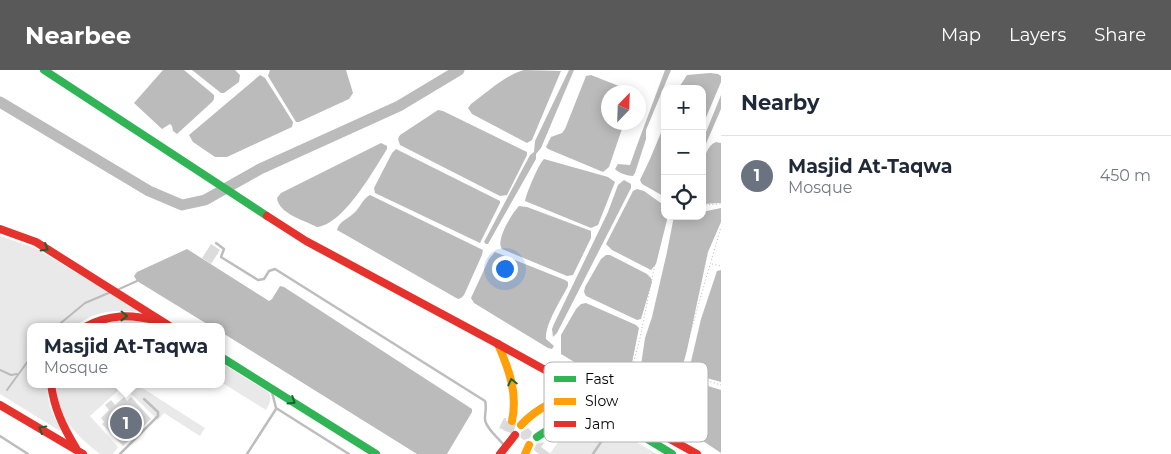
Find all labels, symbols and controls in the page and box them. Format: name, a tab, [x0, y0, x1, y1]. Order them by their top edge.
text: Nearbee	[25, 21, 131, 50]
text: Map	[941, 24, 981, 46]
text: Layers	[1009, 24, 1066, 46]
text: Share	[1094, 24, 1146, 46]
north arrow	[601, 85, 646, 130]
map controls	[661, 85, 706, 220]
button: +	[661, 85, 706, 130]
text: Nearby	[741, 90, 820, 115]
button: −	[661, 130, 706, 175]
text: Masjid At-Taqwa	[788, 155, 952, 178]
text: 1	[754, 166, 760, 185]
text: 450 m	[1100, 166, 1151, 185]
button: locate	[661, 175, 706, 220]
text: Mosque	[788, 178, 852, 197]
one-way arrow	[39, 241, 48, 251]
your location	[492, 256, 518, 282]
one-way arrow	[121, 311, 129, 321]
popup	[27, 323, 225, 388]
text: Masjid At-Taqwa	[44, 335, 208, 358]
text: Mosque	[44, 358, 108, 377]
legend	[544, 362, 708, 442]
text: Fast	[585, 370, 615, 388]
one-way arrow	[507, 377, 518, 386]
text: Slow	[585, 392, 619, 410]
one-way arrow	[287, 395, 296, 404]
pin: 1	[110, 404, 142, 442]
text: Jam	[584, 415, 615, 433]
one-way arrow	[38, 426, 47, 436]

